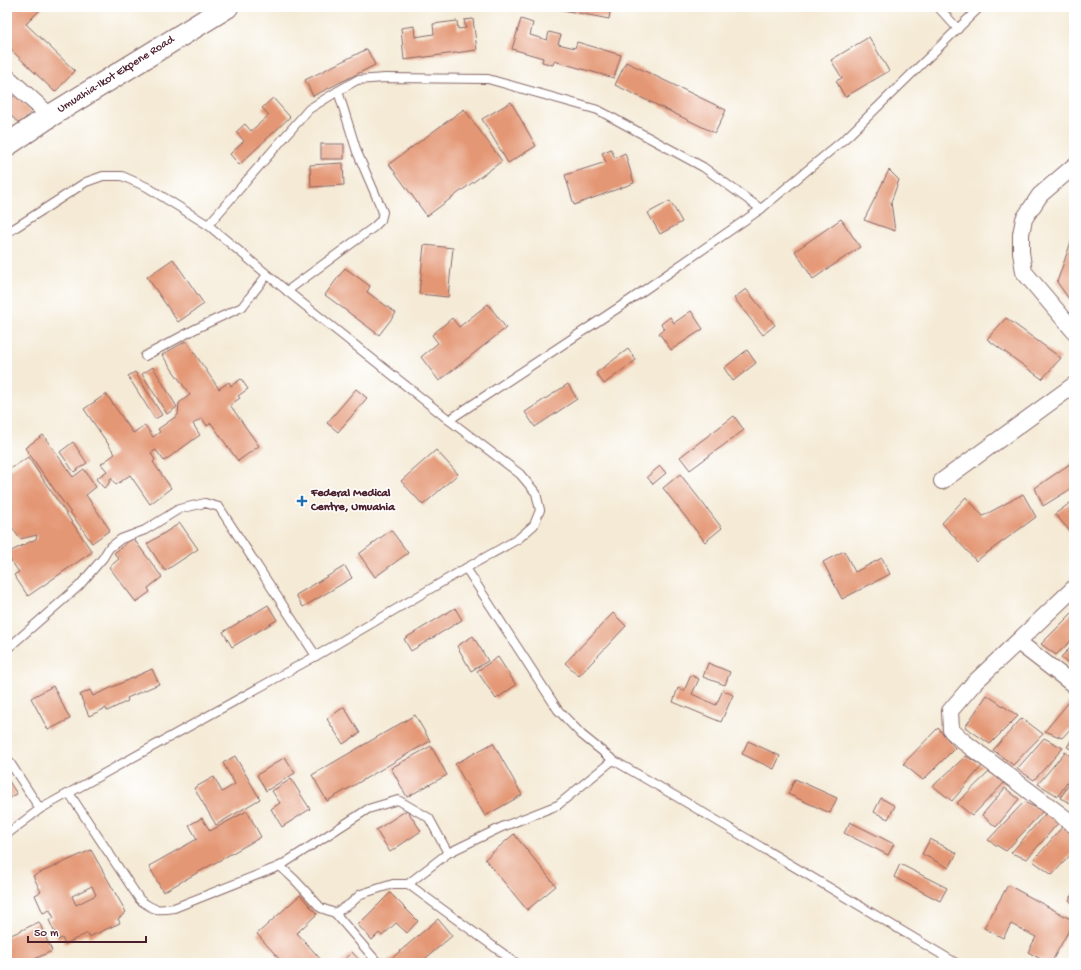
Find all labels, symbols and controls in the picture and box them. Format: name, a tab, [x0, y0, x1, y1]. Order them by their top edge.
street label: Umuahia-Ikot Ekpene Road	[55, 33, 178, 117]
place label: Federal Medical Centre, Umuahia	[310, 487, 396, 515]
marker: Federal Medical Centre, Umuahia	[296, 495, 308, 507]
scale bar	[28, 918, 146, 944]
text: 50 m	[34, 927, 59, 941]

